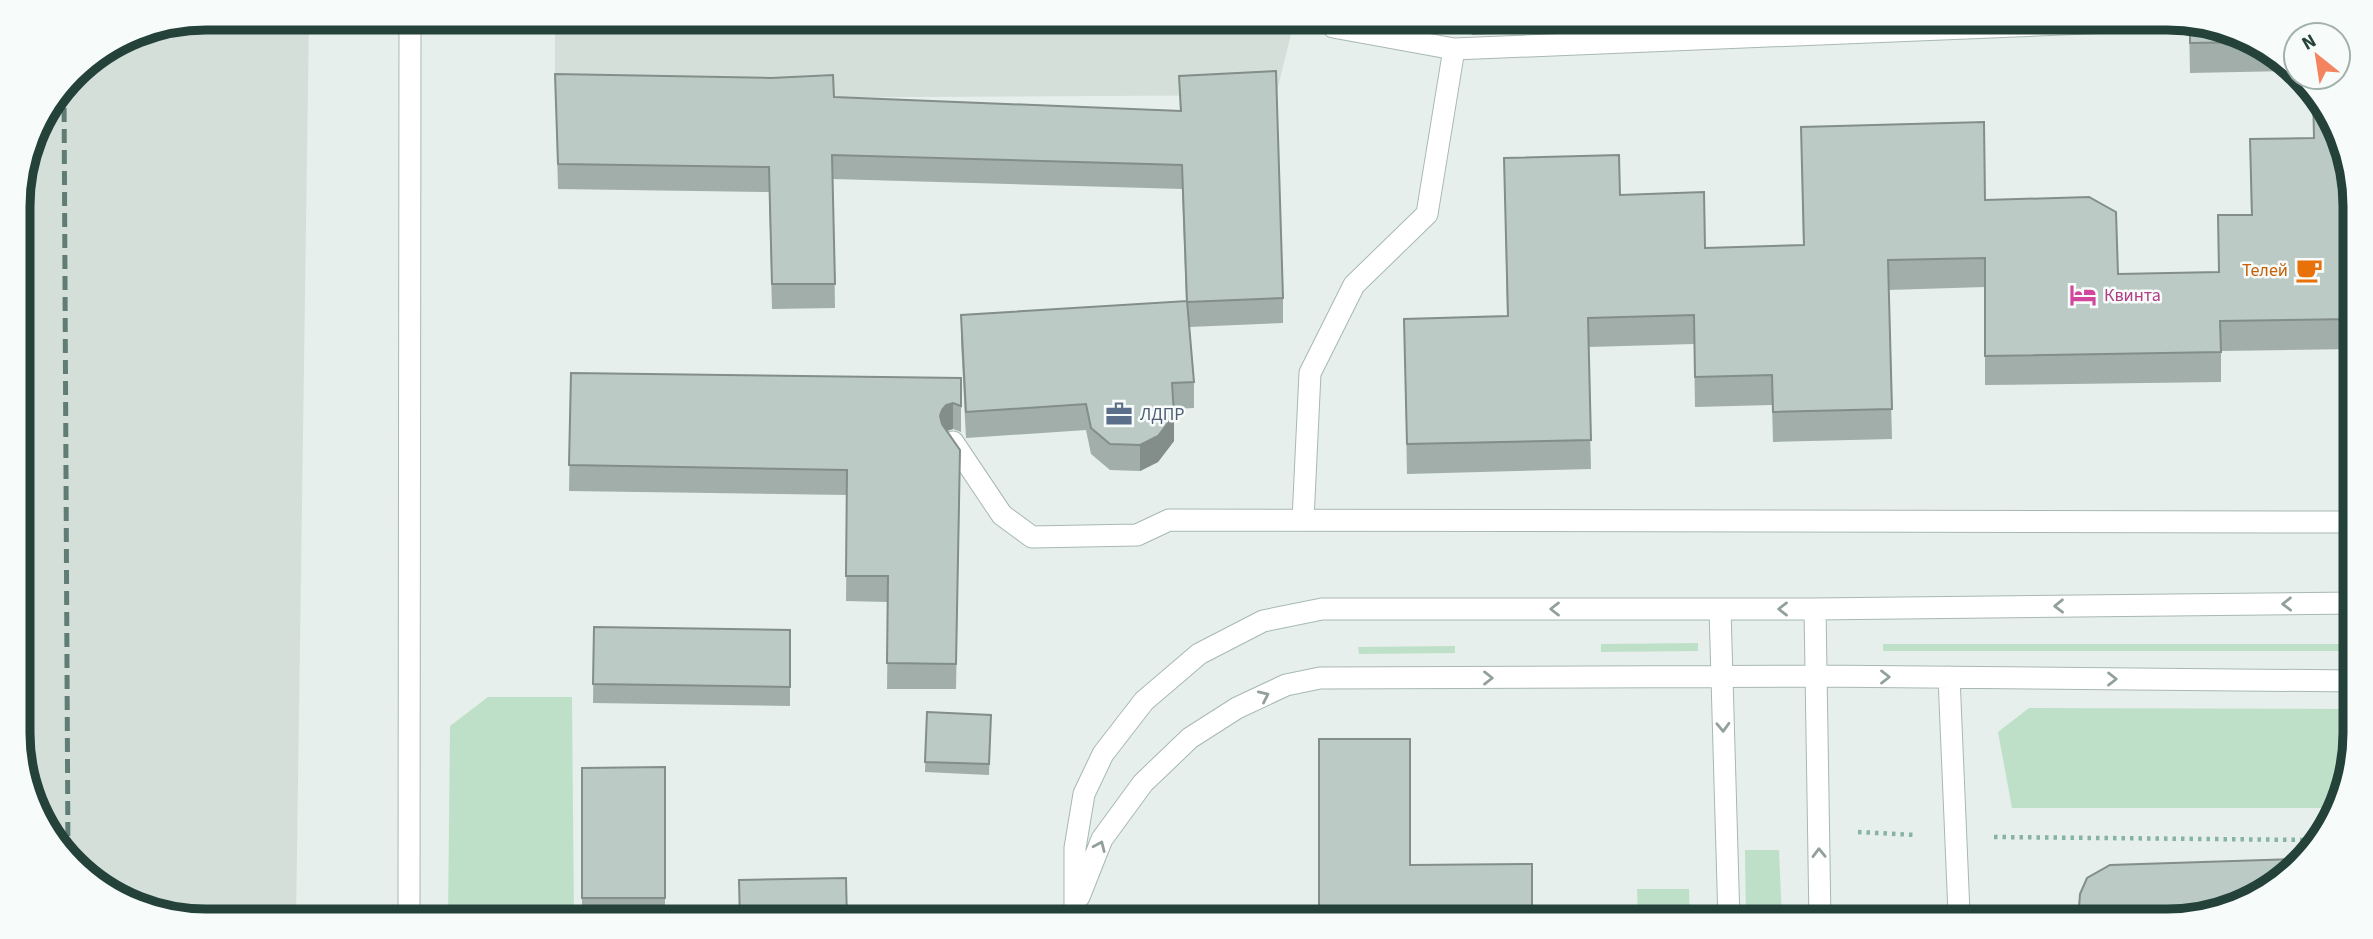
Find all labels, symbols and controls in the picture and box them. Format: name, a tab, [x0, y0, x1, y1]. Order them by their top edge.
north arrow	[2282, 21, 2352, 91]
text: N	[2297, 28, 2321, 57]
cafe icon: Телей	[2294, 255, 2324, 285]
place label: Телей	[2242, 258, 2288, 283]
hotel icon: Квинта	[2068, 280, 2098, 310]
place label: Квинта	[2104, 283, 2161, 308]
office icon: ЛДПР	[1104, 399, 1134, 429]
place label: ЛДПР	[1140, 402, 1184, 427]
one-way arrow	[2281, 596, 2292, 612]
one-way arrow	[2054, 599, 2065, 614]
one-way arrow	[1550, 601, 1560, 617]
one-way arrow	[1777, 601, 1788, 617]
one-way arrow	[1880, 669, 1891, 685]
one-way arrow	[1484, 670, 1494, 686]
one-way arrow	[2108, 671, 2118, 687]
one-way arrow	[1257, 690, 1269, 704]
one-way arrow	[1715, 722, 1731, 732]
one-way arrow	[1092, 841, 1106, 854]
one-way arrow	[1811, 847, 1827, 858]

